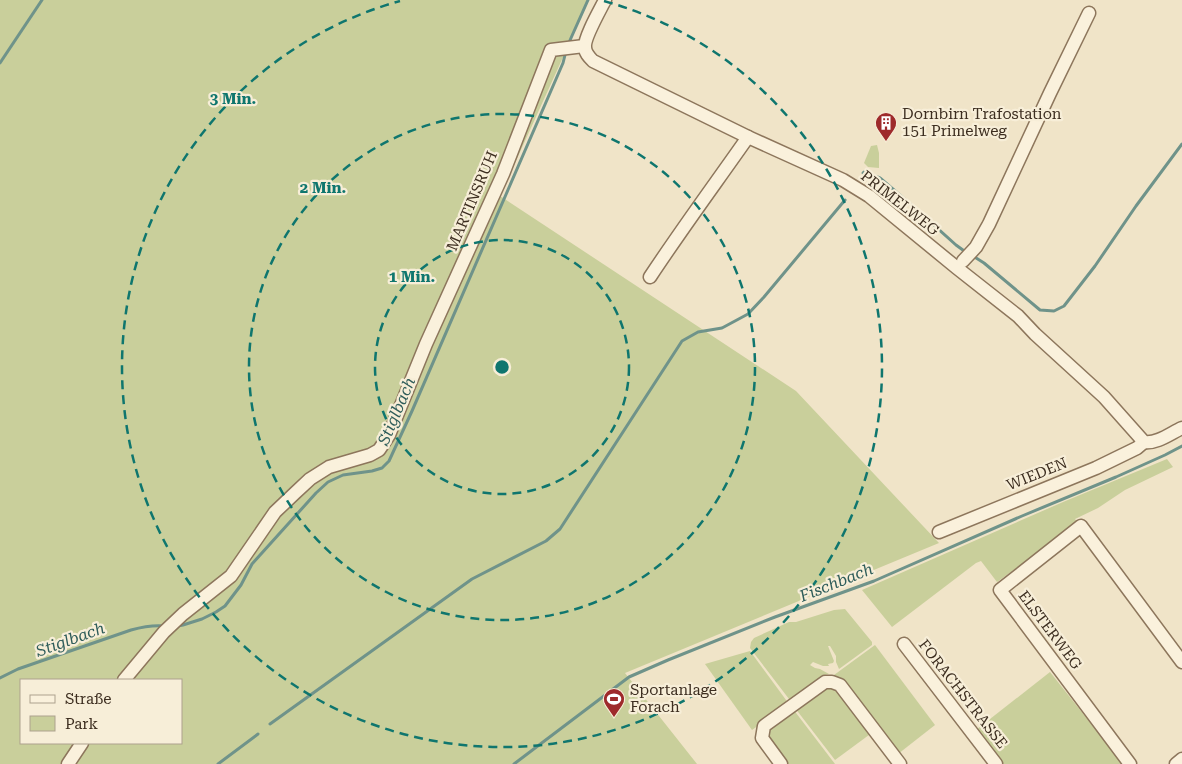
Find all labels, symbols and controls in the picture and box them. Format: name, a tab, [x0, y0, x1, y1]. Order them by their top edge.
text: 3 Min.	[210, 90, 256, 108]
place label: Dornbirn Trafostation 151 Primelweg	[902, 105, 1062, 140]
building icon: Dornbirn Trafostation 151 Primelweg	[874, 111, 898, 142]
street label: MARTINSRUH	[443, 148, 501, 254]
street label: PRIMELWEG	[857, 167, 943, 239]
text: 2 Min.	[300, 179, 346, 197]
text: 1 Min.	[389, 268, 435, 286]
centre of rings	[493, 358, 511, 376]
water label: Stiglbach	[373, 374, 419, 449]
street label: WIEDEN	[1004, 454, 1070, 494]
water label: Fischbach	[796, 559, 876, 606]
street label: ELSTERWEG	[1014, 587, 1086, 673]
water label: Stiglbach	[32, 618, 107, 661]
street label: FORACHSTRASSE	[915, 636, 1011, 752]
legend	[20, 679, 182, 744]
place label: Sportanlage Forach	[630, 681, 717, 716]
sports icon: Sportanlage Forach	[602, 687, 626, 718]
text: Straße	[65, 690, 112, 708]
text: Park	[65, 715, 99, 733]

